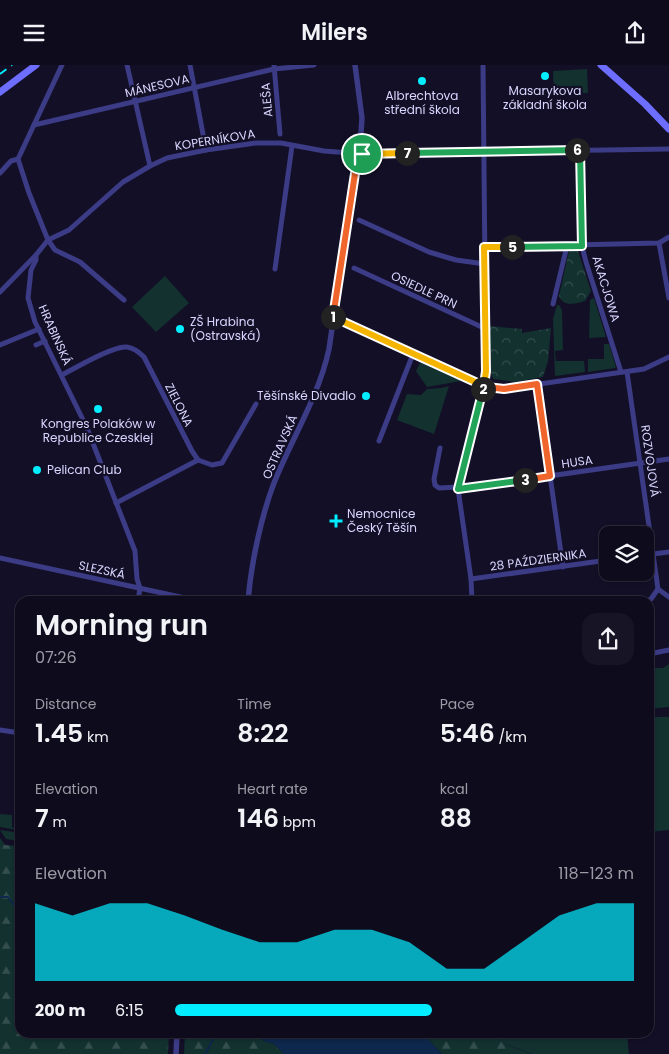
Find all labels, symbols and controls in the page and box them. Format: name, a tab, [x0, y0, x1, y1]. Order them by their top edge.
text: Milers	[301, 17, 368, 48]
icon: menu	[20, 19, 48, 47]
icon: share	[621, 19, 649, 47]
street label: MÁNESOVA	[123, 70, 191, 101]
marker: Masarykova základní škola	[539, 70, 551, 82]
marker: Albrechtova střední škola	[416, 75, 428, 87]
street label: ALEŠA	[257, 82, 276, 118]
place label: Masarykova základní škola	[503, 82, 587, 113]
place label: Albrechtova střední škola	[384, 87, 460, 118]
street label: KOPERNÍKOVA	[173, 125, 256, 154]
pin	[341, 133, 383, 175]
pin: 6	[564, 137, 590, 163]
icon: arrive	[348, 140, 376, 168]
text: 6	[573, 140, 582, 160]
pin: 7	[394, 141, 420, 165]
text: 7	[404, 143, 411, 163]
pin: 5	[500, 235, 524, 259]
text: 5	[508, 237, 517, 257]
street label: AKACJOWA	[588, 254, 625, 324]
street label: OSIEDLE PRN	[388, 267, 460, 312]
street label: HRABINSKÁ	[35, 302, 76, 368]
pin: 1	[320, 305, 346, 329]
text: 1	[331, 307, 336, 327]
place label: ZŠ Hrabina (Ostravská)	[190, 313, 261, 344]
marker: ZŠ Hrabina (Ostravská)	[174, 323, 186, 335]
pin: 2	[470, 377, 496, 401]
text: 2	[480, 379, 488, 399]
street label: ZIELONA	[161, 380, 198, 429]
place label: Těšínské Divadlo	[257, 387, 356, 404]
marker: Těšínské Divadlo	[360, 390, 372, 402]
marker: Kongres Polaków w Republice Czeskiej	[92, 403, 104, 415]
street label: OSTRAVSKÁ	[258, 412, 301, 482]
place label: Kongres Polaków w Republice Czeskiej	[41, 415, 155, 446]
street label: ROZVOJOVÁ	[637, 424, 664, 498]
street label: HUSA	[560, 451, 594, 472]
place label: Pelican Club	[47, 461, 122, 478]
marker: Pelican Club	[31, 464, 43, 476]
pin: 3	[512, 467, 538, 493]
text: 3	[521, 470, 530, 490]
place label: Nemocnice Český Těšín	[347, 505, 417, 536]
marker: Nemocnice Český Těšín	[329, 514, 343, 528]
map controls	[599, 526, 654, 581]
button: layers	[599, 526, 654, 581]
street label: 28 PAŹDZIERNIKA	[489, 544, 587, 575]
street label: SLEZSKÁ	[77, 556, 127, 583]
text: Morning run	[35, 606, 208, 645]
button: share	[582, 613, 634, 665]
text: 07:26	[35, 646, 77, 669]
text: Distance	[35, 694, 96, 714]
text: Time	[237, 694, 271, 714]
text: Pace	[440, 694, 474, 714]
text: 1.45	[35, 716, 83, 751]
text: 8:22	[237, 716, 289, 751]
text: 5:46	[440, 716, 495, 751]
text: km	[83, 727, 109, 747]
text: /km	[495, 727, 527, 747]
text: Elevation	[35, 779, 98, 799]
text: Heart rate	[237, 779, 308, 799]
text: kcal	[440, 779, 468, 799]
text: 7	[35, 801, 49, 836]
text: 146	[237, 801, 279, 836]
text: 88	[440, 801, 472, 836]
text: m	[49, 812, 67, 832]
text: bpm	[279, 812, 316, 832]
text: Elevation	[35, 862, 107, 885]
text: 118–123 m	[558, 862, 634, 885]
text: 200 m	[35, 999, 85, 1022]
text: 6:15	[115, 999, 144, 1022]

